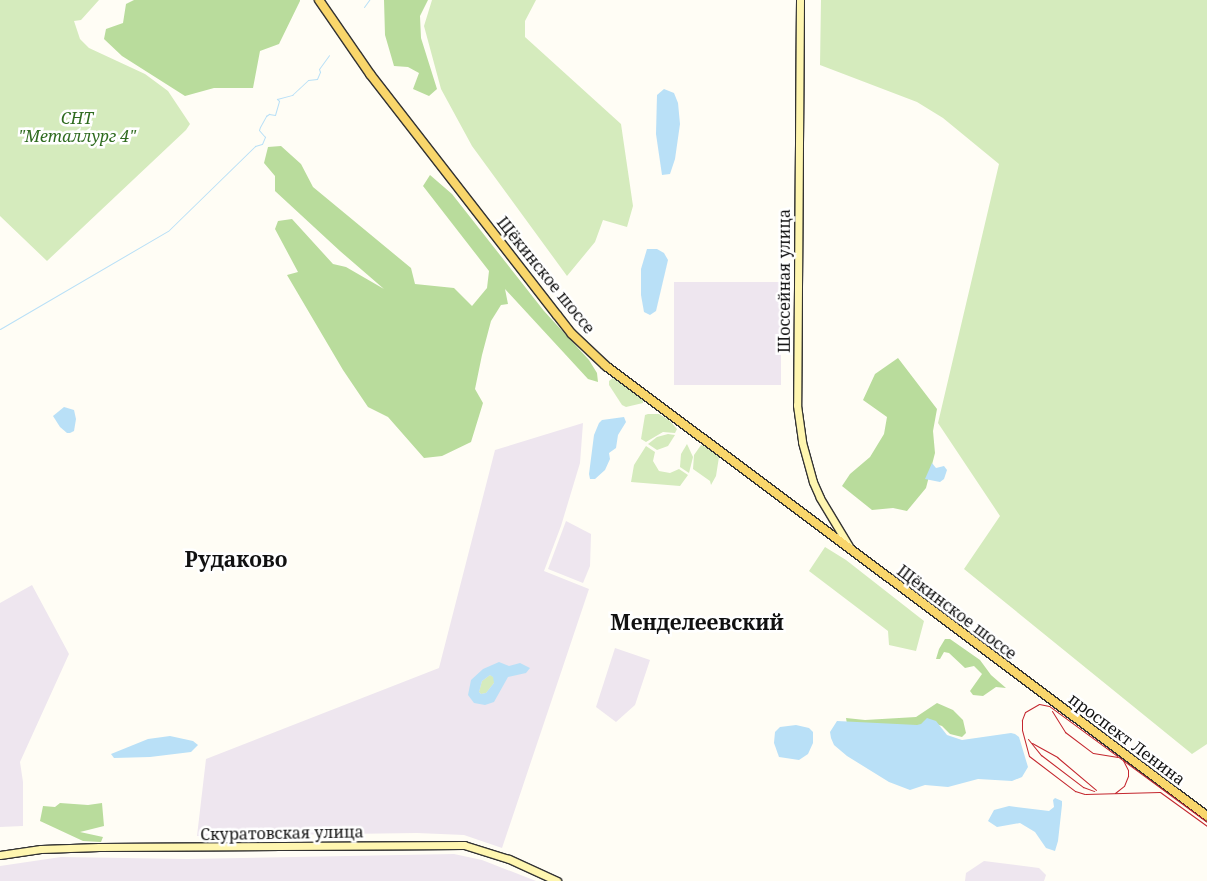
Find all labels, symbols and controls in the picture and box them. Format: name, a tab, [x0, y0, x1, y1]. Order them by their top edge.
park label: СНТ "Металлург 4"	[18, 108, 136, 146]
street label: Шоссейная улица	[774, 209, 794, 353]
street label: Щёкинское шоссе	[493, 213, 599, 337]
district label: Рудаково	[185, 546, 287, 572]
street label: Щёкинское шоссе	[893, 561, 1021, 663]
district label: Менделеевский	[610, 609, 784, 635]
street label: проспект Ленина	[1065, 689, 1189, 789]
street label: Скуратовская улица	[200, 822, 364, 844]

